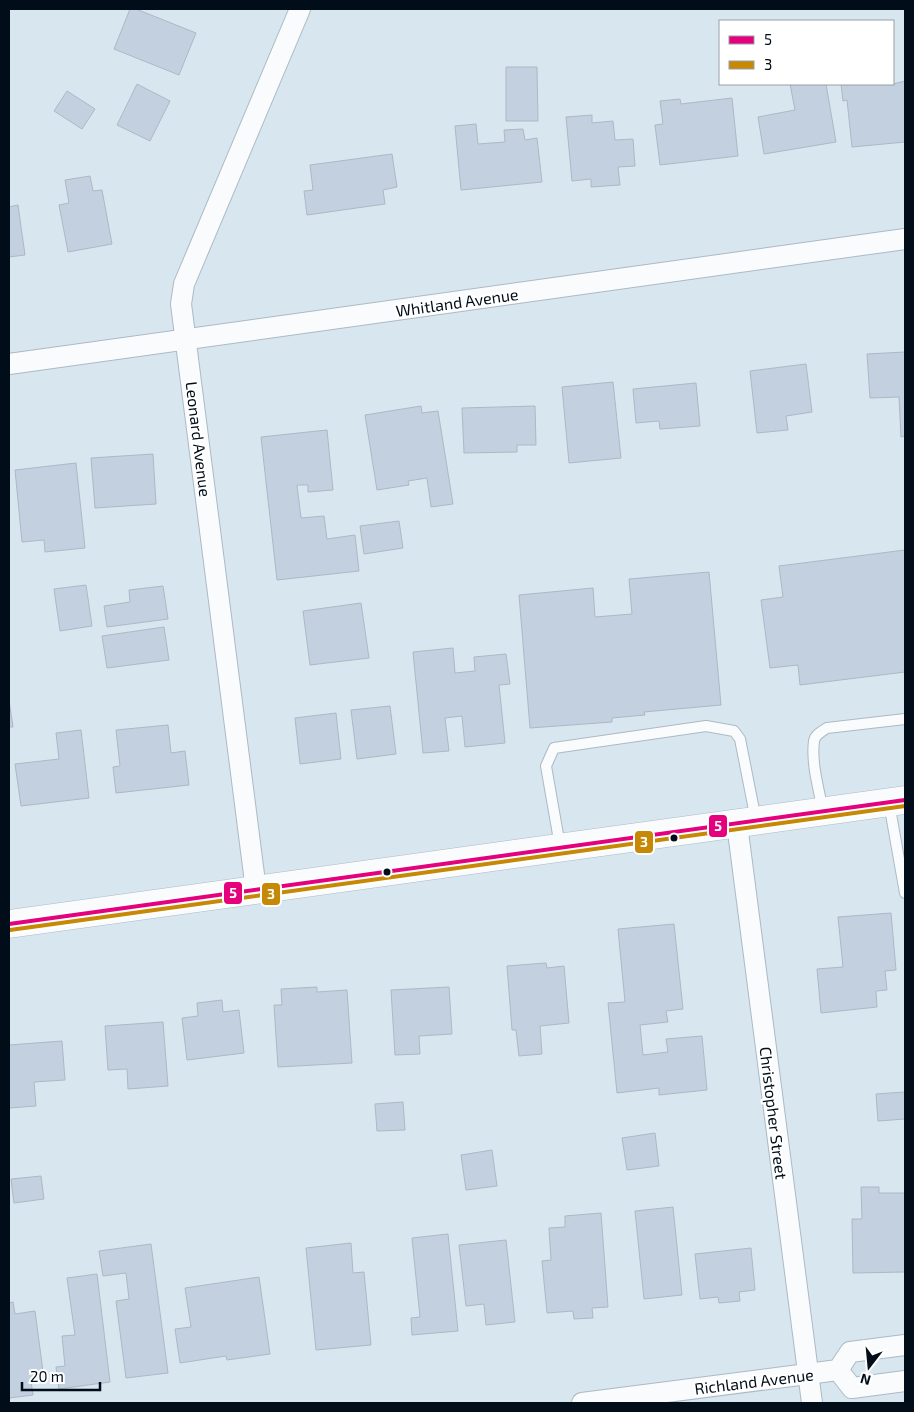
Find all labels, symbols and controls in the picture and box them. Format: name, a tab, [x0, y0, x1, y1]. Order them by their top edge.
legend	[719, 20, 894, 85]
text: 5	[764, 30, 772, 48]
text: 3	[764, 55, 772, 73]
street label: Whitland Avenue	[395, 284, 519, 320]
street label: Leonard Avenue	[182, 380, 216, 498]
line badge: 5	[708, 814, 728, 838]
text: 5	[714, 817, 722, 834]
line badge: 3	[634, 830, 654, 854]
text: 3	[640, 833, 648, 850]
unlabelled marker	[669, 833, 679, 843]
unlabelled marker	[382, 867, 392, 877]
line badge: 5	[223, 881, 243, 905]
line badge: 3	[261, 882, 281, 906]
text: 5	[229, 884, 237, 901]
text: 3	[267, 885, 275, 902]
street label: Christopher Street	[756, 1046, 792, 1180]
north arrow	[844, 1342, 894, 1392]
scale bar	[22, 1360, 100, 1392]
street label: Richland Avenue	[693, 1364, 815, 1398]
text: 20 m	[30, 1367, 64, 1385]
text: N	[858, 1370, 872, 1390]

